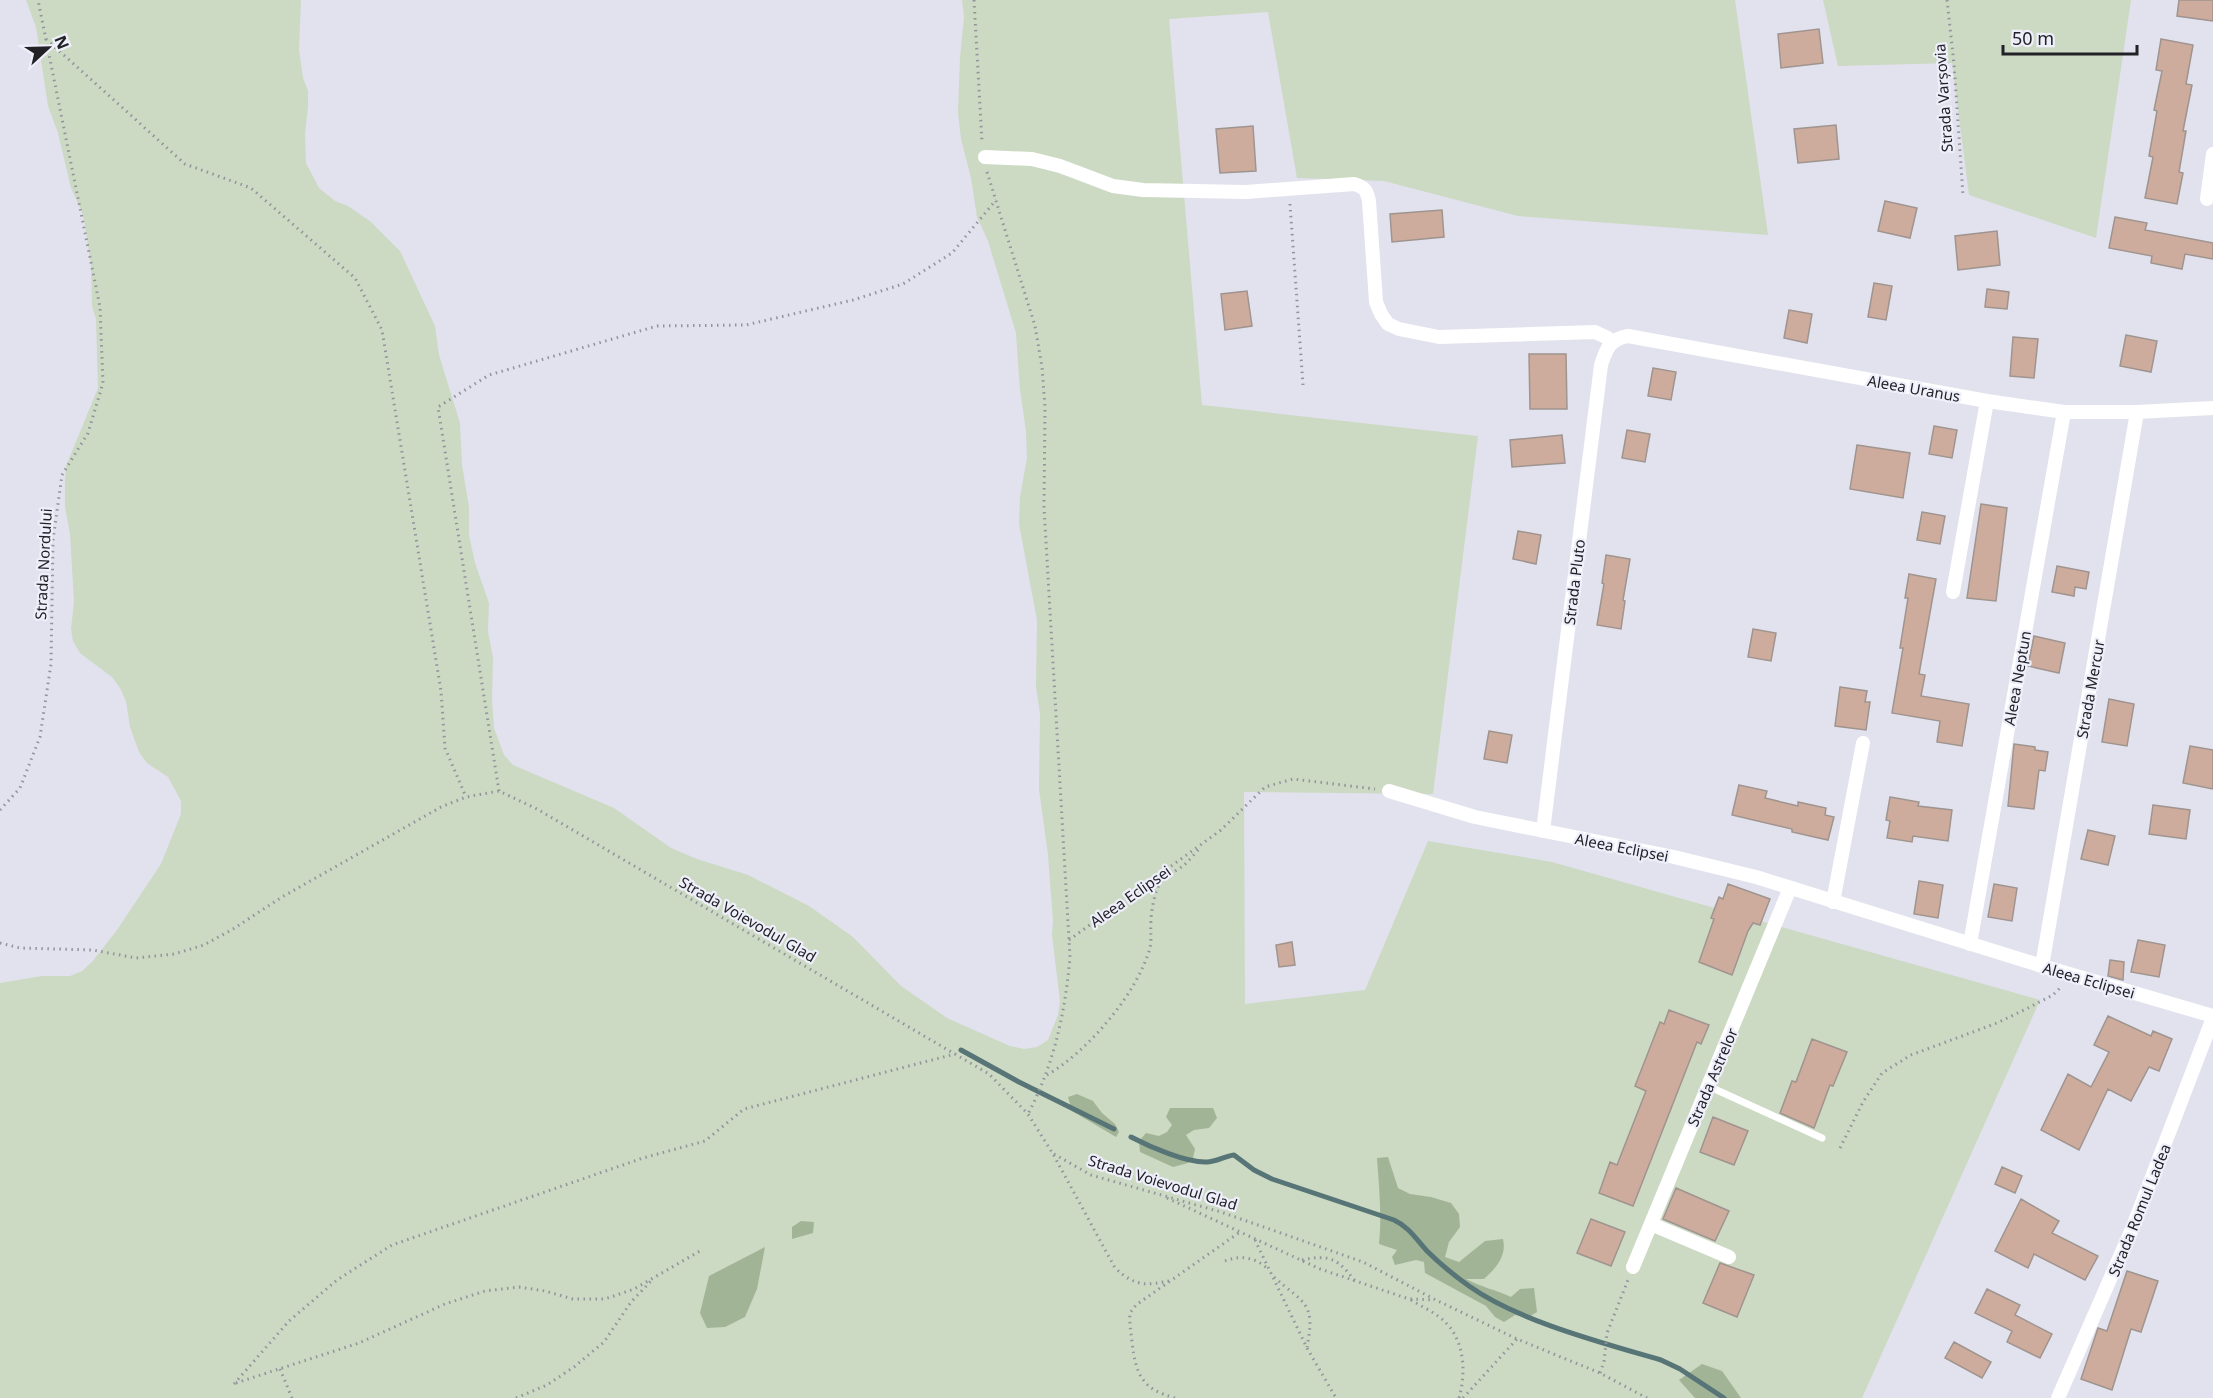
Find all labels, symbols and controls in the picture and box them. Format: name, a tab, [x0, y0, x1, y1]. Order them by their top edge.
north arrow	[18, 18, 78, 78]
scale bar	[2003, 18, 2136, 56]
text: 50 m	[2012, 26, 2054, 50]
text: N	[49, 32, 75, 53]
street label: Strada Varșovia	[1929, 43, 1957, 153]
street label: Aleea Uranus	[1866, 370, 1962, 406]
street label: Strada Nordului	[30, 508, 56, 620]
street label: Strada Pluto	[1559, 538, 1589, 626]
street label: Aleea Neptun	[1999, 629, 2035, 727]
street label: Strada Mercur	[2071, 638, 2109, 740]
street label: Aleea Eclipsei	[1574, 828, 1670, 866]
street label: Aleea Eclipsei	[1085, 861, 1175, 931]
street label: Strada Voievodul Glad	[676, 872, 820, 966]
street label: Aleea Eclipsei	[2041, 957, 2137, 1003]
street label: Strada Astrelor	[1682, 1025, 1742, 1129]
street label: Strada Romul Ladea	[2103, 1141, 2175, 1279]
street label: Strada Voievodul Glad	[1086, 1150, 1240, 1214]

